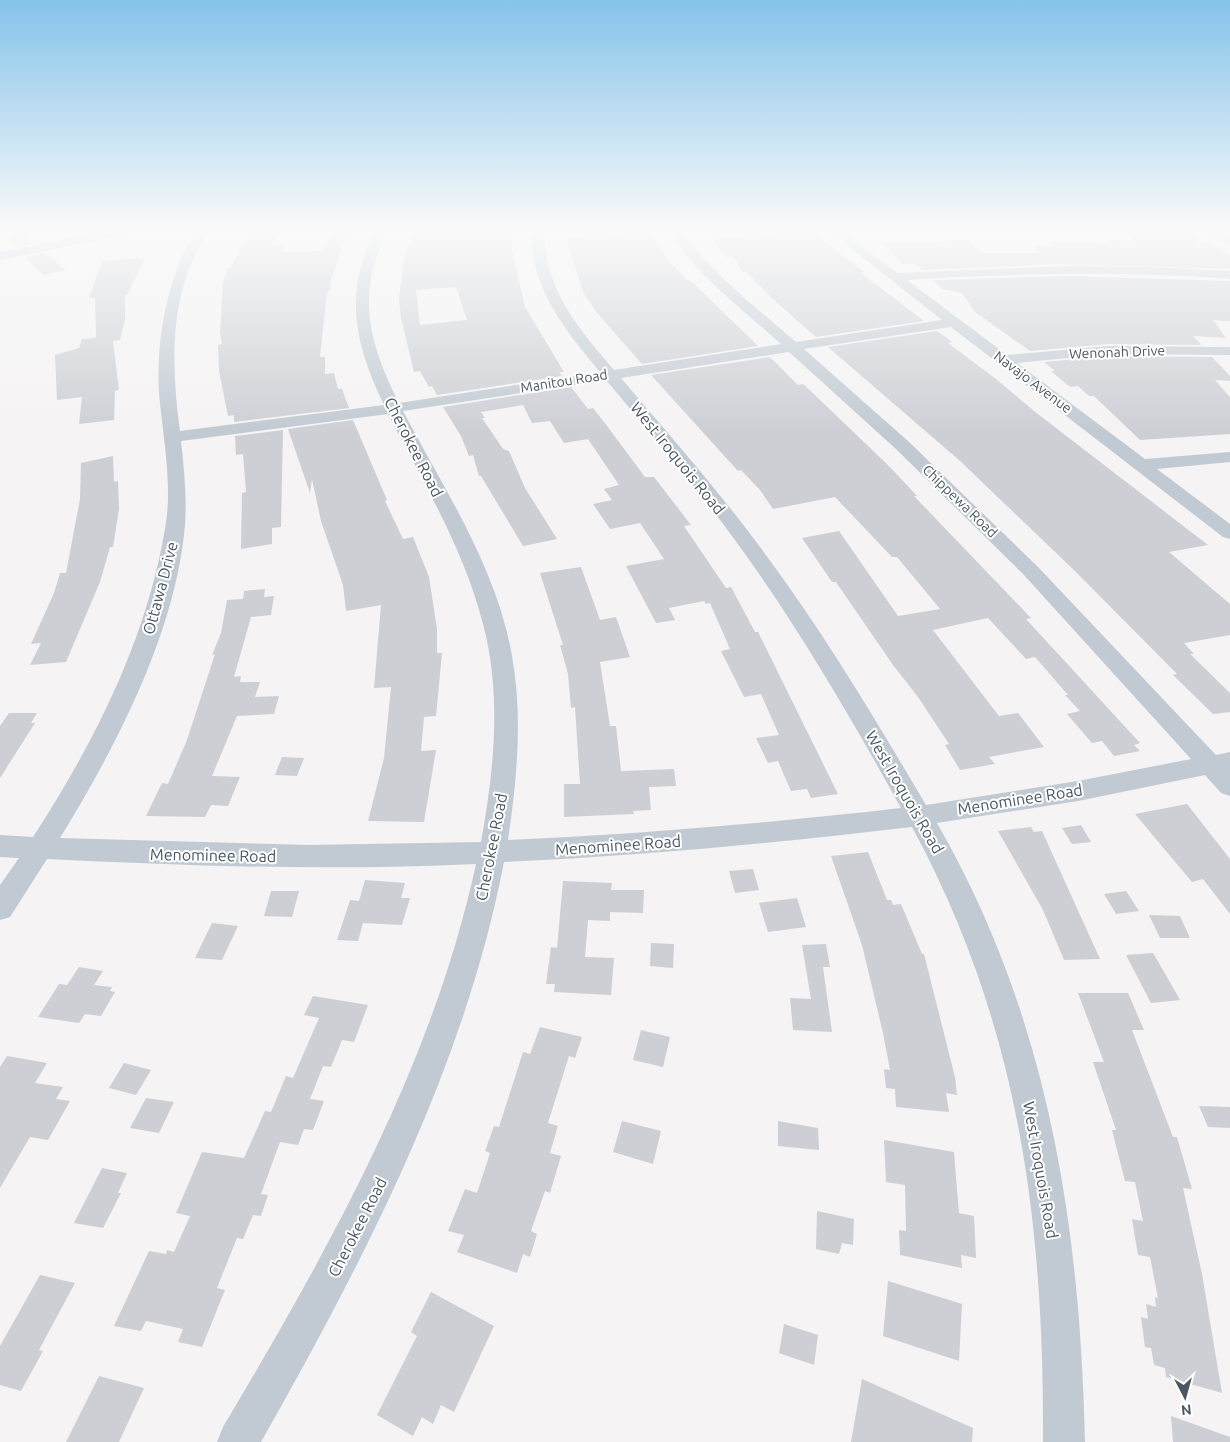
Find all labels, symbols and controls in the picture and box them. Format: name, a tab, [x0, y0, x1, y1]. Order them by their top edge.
street label: Wenonah Drive	[1069, 342, 1165, 362]
street label: Navajo Avenue	[991, 348, 1075, 416]
street label: Manitou Road	[519, 366, 609, 396]
street label: Cherokee Road	[381, 394, 447, 500]
street label: West Iroquois Road	[627, 398, 729, 518]
street label: Chippewa Road	[919, 461, 1001, 541]
street label: Ottawa Drive	[139, 540, 181, 636]
street label: West Iroquois Road	[862, 727, 948, 857]
street label: Menominee Road	[956, 780, 1084, 818]
street label: Cherokee Road	[472, 792, 510, 902]
street label: Menominee Road	[554, 832, 682, 858]
street label: Menominee Road	[150, 845, 276, 865]
street label: West Iroquois Road	[1020, 1100, 1062, 1240]
street label: Cherokee Road	[324, 1174, 390, 1280]
north arrow	[1160, 1372, 1210, 1422]
text: N	[1180, 1401, 1192, 1418]

